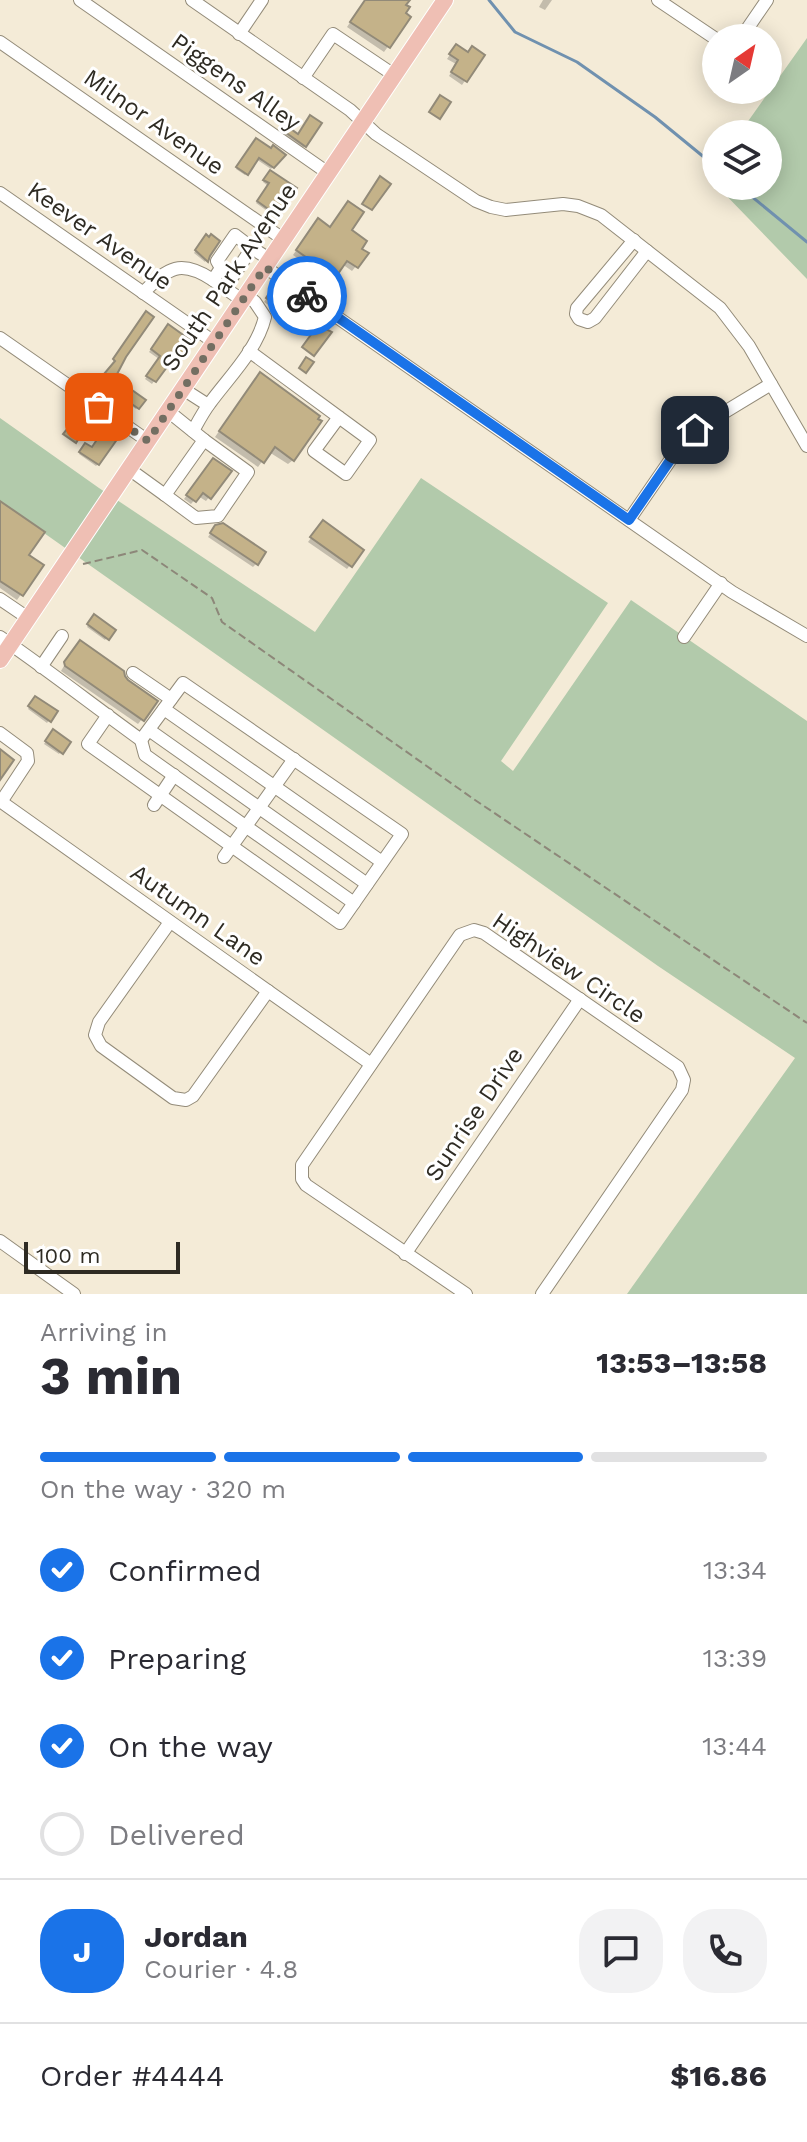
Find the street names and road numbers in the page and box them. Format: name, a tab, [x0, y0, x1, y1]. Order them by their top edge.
street label: Piggens Alley	[166, 27, 307, 137]
street label: Milnor Avenue	[78, 63, 230, 181]
street label: Keever Avenue	[22, 176, 178, 296]
street label: South Park Avenue	[156, 178, 302, 376]
street label: Autumn Lane	[125, 858, 271, 972]
street label: Highview Circle	[487, 907, 651, 1029]
street label: Sunrise Drive	[419, 1042, 529, 1186]

